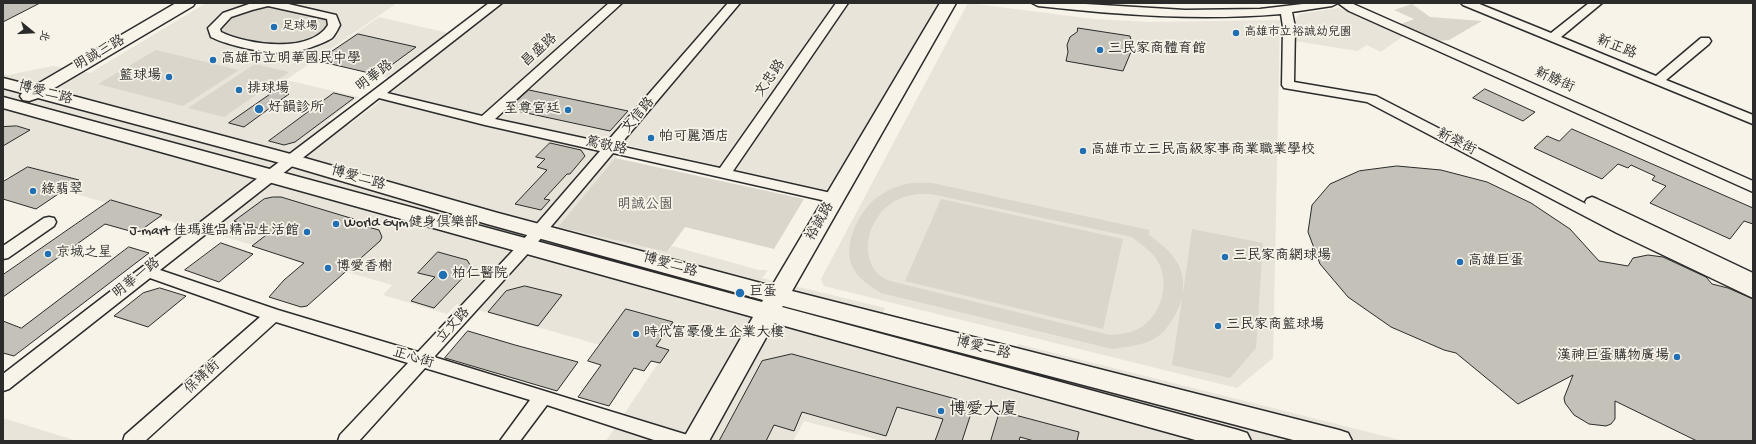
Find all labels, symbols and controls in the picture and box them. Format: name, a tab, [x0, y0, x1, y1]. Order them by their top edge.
north arrow	[12, 12, 52, 52]
place label: 足球場	[282, 20, 318, 34]
marker: 足球場	[269, 22, 279, 32]
place label: 高雄市立裕誠幼兒園	[1244, 26, 1352, 40]
marker: 高雄市立裕誠幼兒園	[1231, 28, 1241, 38]
text: 北	[36, 29, 51, 43]
street label: 昌盛路	[519, 31, 561, 71]
street label: 新正路	[1593, 32, 1639, 64]
street label: 明誠三路	[72, 33, 128, 75]
place label: 三民家商體育館	[1108, 42, 1206, 58]
marker: 三民家商體育館	[1095, 45, 1105, 55]
place label: 高雄市立明華國民中學	[221, 52, 361, 68]
marker: 高雄市立明華國民中學	[208, 55, 218, 65]
street label: 文忠路	[752, 57, 790, 101]
street label: 明華路	[353, 58, 397, 96]
street label: 新勝街	[1531, 65, 1577, 97]
place label: 籃球場	[119, 69, 161, 85]
marker: 籃球場	[164, 72, 174, 82]
street label: 博愛二路	[16, 79, 74, 109]
place label: 排球場	[247, 82, 289, 98]
marker: 排球場	[234, 85, 244, 95]
street label: 文信路	[619, 95, 659, 137]
place label: 好韻診所	[268, 101, 324, 117]
place label: 至尊宮廷	[504, 102, 560, 118]
marker: 好韻診所	[253, 103, 265, 115]
marker: 至尊宮廷	[563, 105, 573, 115]
street label: 新榮街	[1433, 126, 1479, 160]
place label: 帕可麗酒店	[659, 130, 729, 146]
marker: 帕可麗酒店	[646, 133, 656, 143]
street label: 篤敬路	[584, 134, 628, 160]
place label: 高雄市立三民高級家事商業職業學校	[1091, 143, 1315, 159]
marker: 高雄市立三民高級家事商業職業學校	[1078, 146, 1088, 156]
street label: 博愛二路	[329, 163, 387, 195]
place label: 綠翡翠	[41, 183, 83, 199]
marker: 綠翡翠	[28, 186, 38, 196]
park label: 明誠公園	[617, 198, 673, 214]
street label: 裕誠路	[803, 200, 839, 244]
place label: World Gym健身俱樂部	[344, 216, 478, 232]
marker: World Gym健身俱樂部	[331, 219, 341, 229]
place label: J-mart 佳瑪進品精品生活館	[129, 224, 299, 240]
marker: J-mart 佳瑪進品精品生活館	[302, 227, 312, 237]
place label: 京城之星	[56, 246, 112, 262]
marker: 京城之星	[43, 249, 53, 259]
place label: 三民家商網球場	[1233, 249, 1331, 265]
street label: 博愛二路	[641, 250, 699, 282]
marker: 三民家商網球場	[1220, 252, 1230, 262]
place label: 高雄巨蛋	[1468, 254, 1524, 270]
street label: 明華一路	[110, 255, 164, 303]
marker: 高雄巨蛋	[1455, 257, 1465, 267]
place label: 博愛香榭	[336, 260, 392, 276]
marker: 博愛香榭	[323, 263, 333, 273]
place label: 柏仁醫院	[452, 267, 508, 283]
marker: 柏仁醫院	[437, 269, 449, 281]
place label: 巨蛋	[749, 285, 777, 301]
marker: 巨蛋	[734, 287, 746, 299]
street label: 立文路	[434, 305, 474, 347]
place label: 三民家商籃球場	[1226, 318, 1324, 334]
marker: 三民家商籃球場	[1213, 321, 1223, 331]
place label: 時代富豪優生企業大樓	[644, 326, 784, 342]
marker: 時代富豪優生企業大樓	[631, 329, 641, 339]
street label: 博愛二路	[954, 334, 1012, 364]
street label: 正心街	[390, 345, 436, 373]
place label: 漢神巨蛋購物廣場	[1557, 349, 1669, 365]
marker: 漢神巨蛋購物廣場	[1672, 352, 1682, 362]
street label: 保靖街	[182, 358, 224, 398]
place label: 博愛大廈	[949, 401, 1017, 421]
marker: 博愛大廈	[936, 406, 946, 416]

